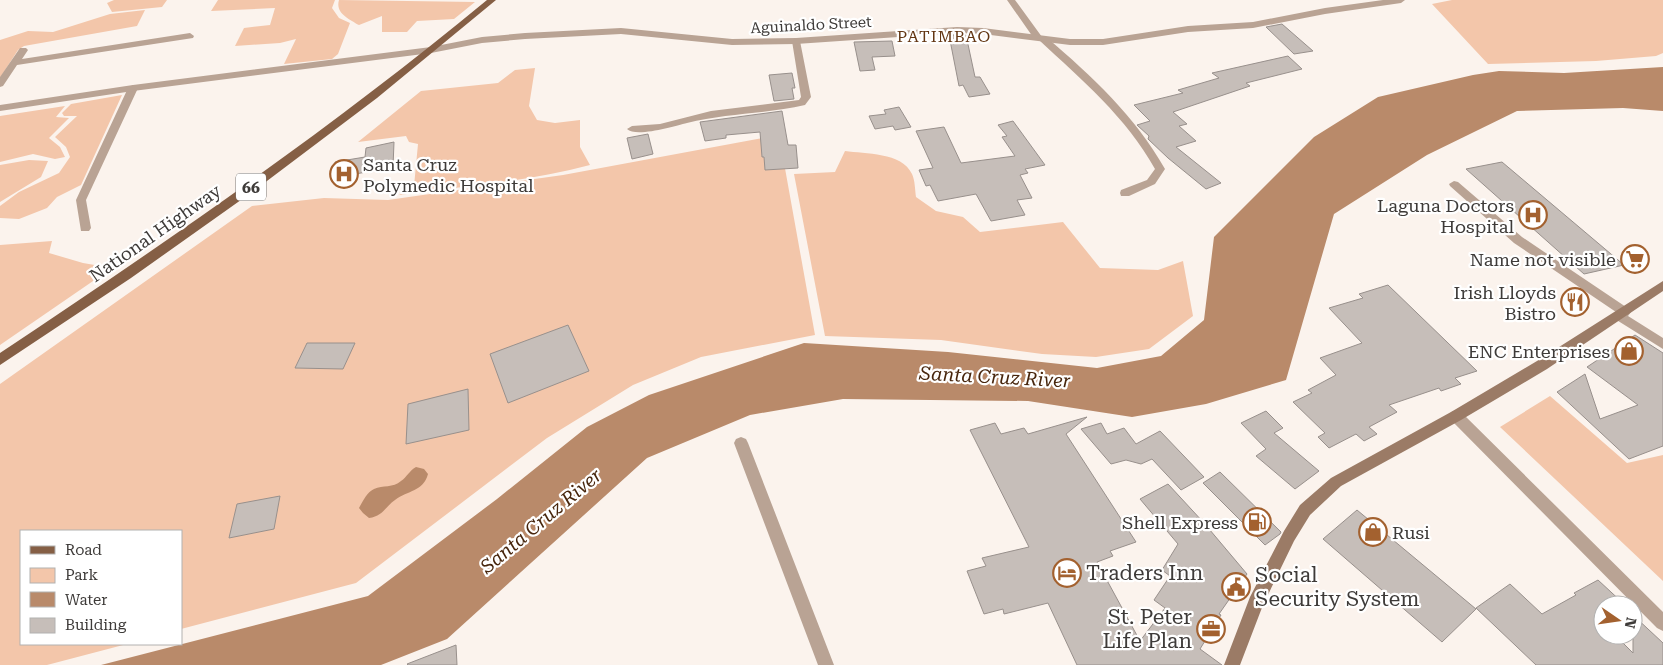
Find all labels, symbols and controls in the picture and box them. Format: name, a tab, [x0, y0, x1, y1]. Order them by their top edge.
street label: Aguinaldo Street	[750, 13, 872, 37]
district label: PATIMBAO	[897, 27, 991, 46]
place label: Santa Cruz Polymedic Hospital	[363, 154, 534, 196]
hospital icon: Santa Cruz Polymedic Hospital	[329, 159, 359, 189]
road number: 66	[236, 173, 266, 200]
street label: National Highway	[85, 180, 225, 286]
place label: Laguna Doctors Hospital	[1377, 195, 1514, 237]
hospital icon: Laguna Doctors Hospital	[1518, 200, 1548, 230]
supermarket icon: Name not visible	[1620, 244, 1650, 274]
place label: Name not visible	[1470, 249, 1616, 270]
place label: Irish Lloyds Bistro	[1454, 282, 1556, 324]
restaurant icon: Irish Lloyds Bistro	[1560, 287, 1590, 317]
shop icon: ENC Enterprises	[1614, 336, 1644, 366]
place label: ENC Enterprises	[1468, 341, 1610, 362]
water label: Santa Cruz River	[918, 362, 1071, 392]
water label: Santa Cruz River	[475, 464, 606, 579]
fuel station icon: Shell Express	[1242, 507, 1272, 537]
place label: Shell Express	[1122, 512, 1238, 533]
shop icon: Rusi	[1358, 517, 1388, 547]
place label: Rusi	[1392, 522, 1430, 543]
legend	[20, 530, 182, 645]
text: Road	[65, 541, 102, 559]
hotel icon: Traders Inn	[1052, 558, 1082, 588]
place label: Traders Inn	[1086, 561, 1204, 585]
place label: Social Security System	[1255, 563, 1419, 611]
text: Park	[65, 566, 99, 584]
public building icon: Social Security System	[1221, 572, 1251, 602]
text: Water	[65, 591, 107, 609]
north arrow	[1593, 595, 1643, 645]
place label: St. Peter Life Plan	[1103, 605, 1192, 653]
office icon: St. Peter Life Plan	[1196, 614, 1226, 644]
text: Building	[65, 616, 127, 634]
text: N	[1622, 616, 1640, 630]

